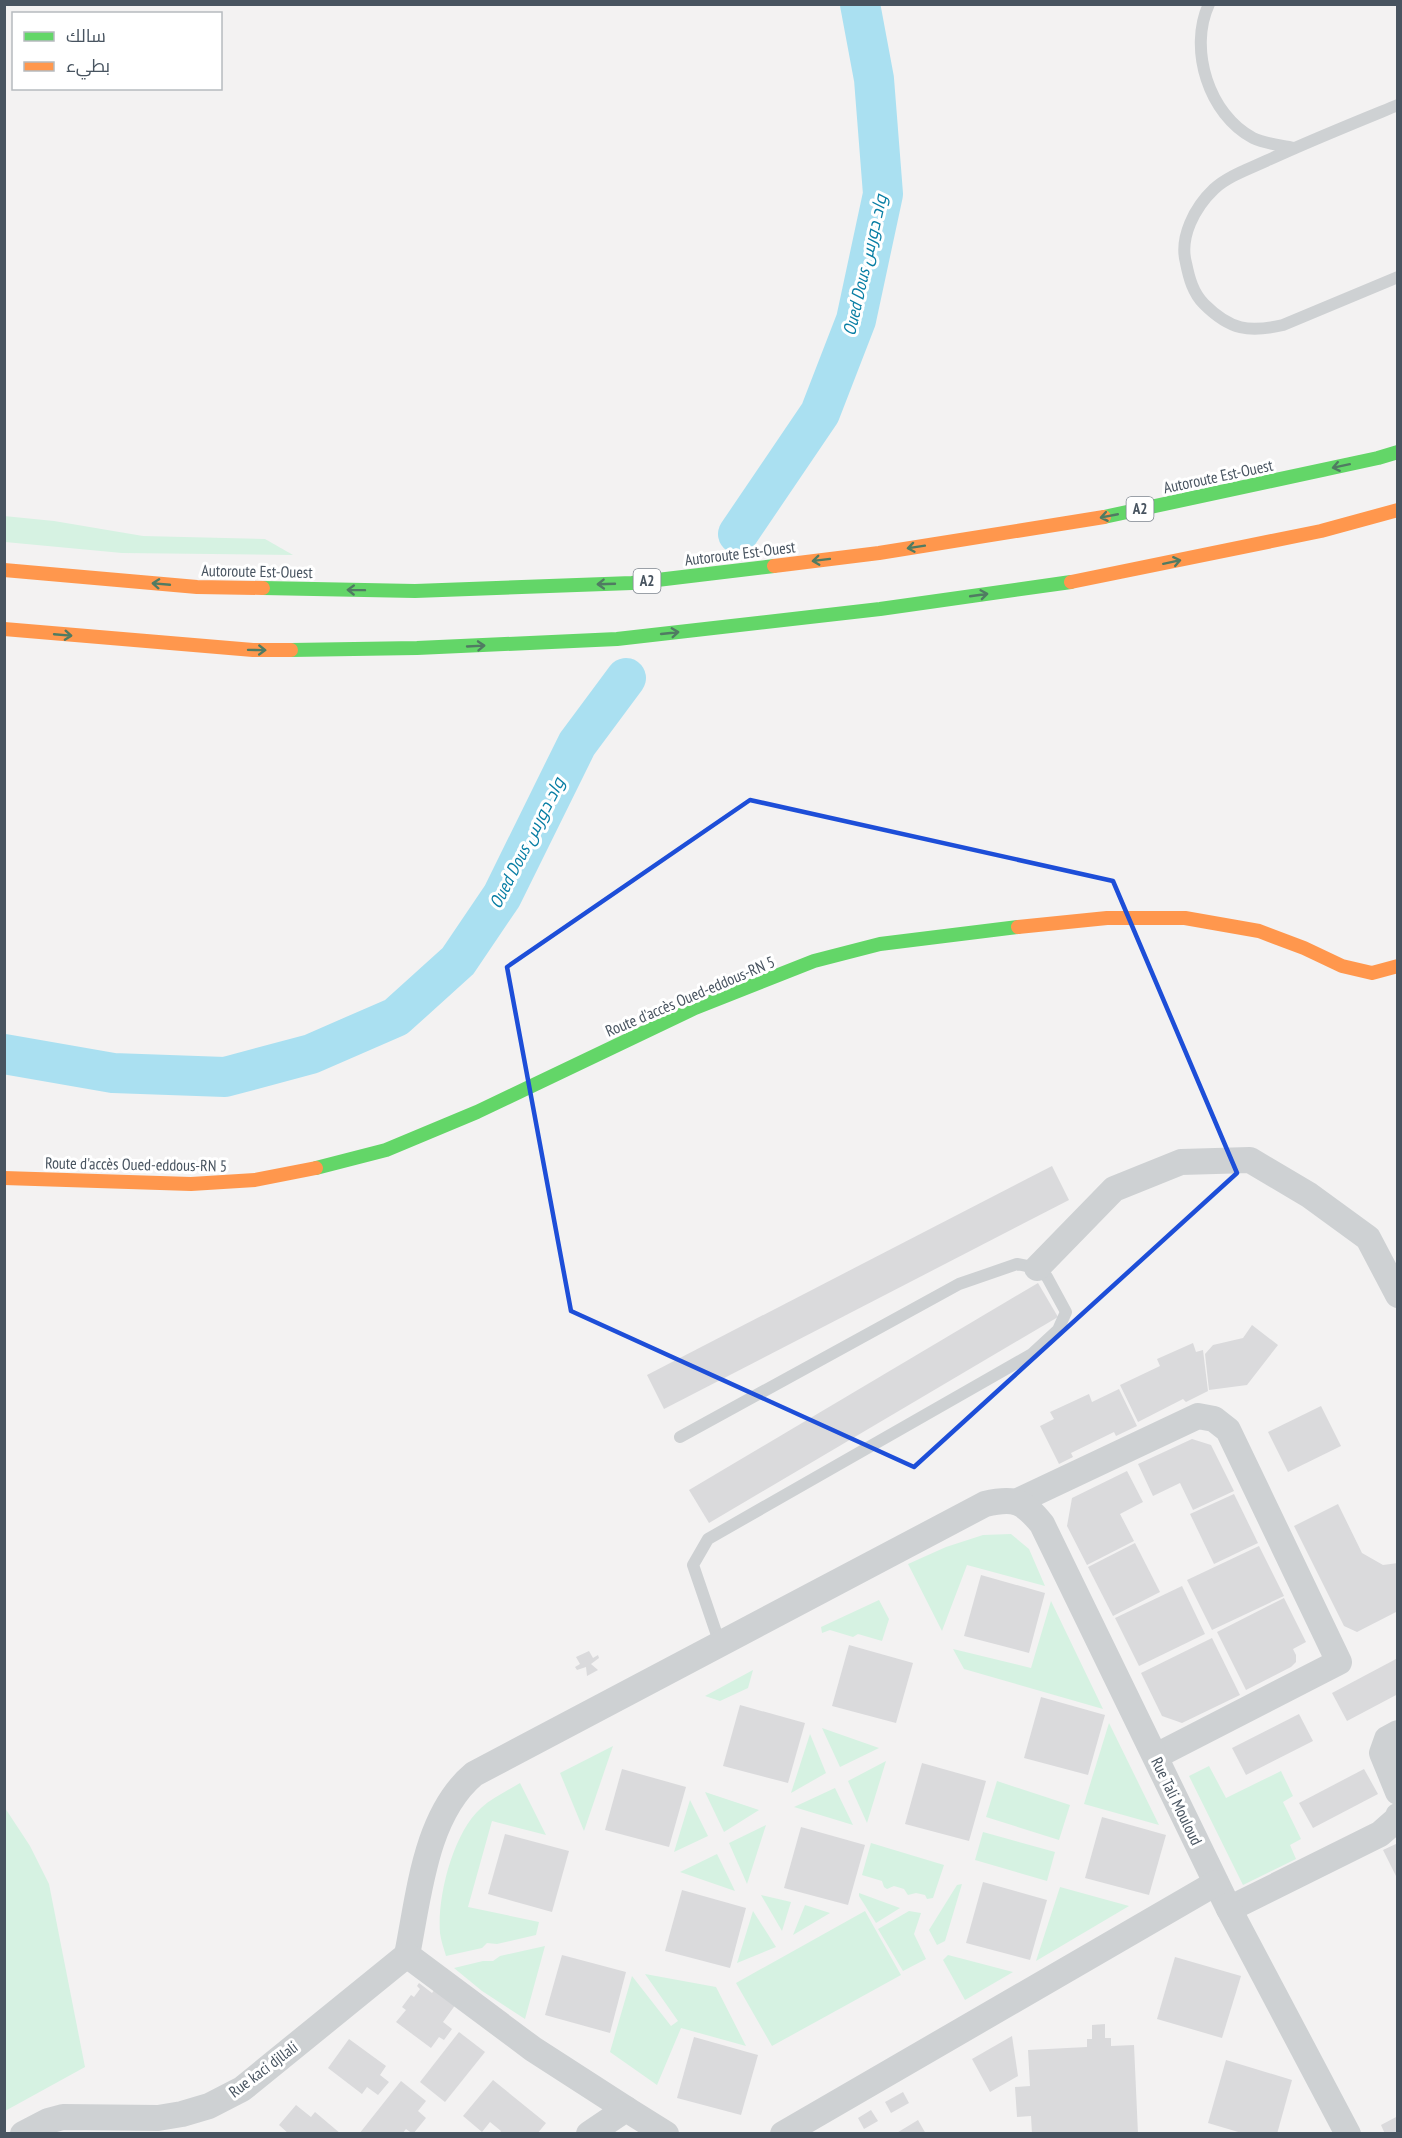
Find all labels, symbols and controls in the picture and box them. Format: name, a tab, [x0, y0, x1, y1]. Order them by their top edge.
legend	[12, 12, 222, 90]
text: سالك	[66, 24, 106, 47]
text: بطيء	[66, 54, 110, 80]
water label: Oued Dous واد دورس	[837, 191, 892, 338]
street label: Autoroute Est-Ouest	[1161, 455, 1275, 497]
one-way arrow	[1331, 461, 1351, 472]
road number: A2	[1126, 497, 1154, 521]
one-way arrow	[1100, 511, 1119, 522]
street label: Autoroute Est-Ouest	[684, 536, 797, 570]
one-way arrow	[907, 541, 927, 552]
one-way arrow	[811, 554, 831, 565]
one-way arrow	[1161, 556, 1181, 567]
street label: Autoroute Est-Ouest	[201, 560, 313, 582]
road number: A2	[634, 569, 660, 593]
one-way arrow	[152, 578, 172, 589]
one-way arrow	[597, 578, 617, 589]
one-way arrow	[347, 584, 367, 595]
one-way arrow	[969, 589, 989, 600]
one-way arrow	[660, 627, 680, 638]
one-way arrow	[52, 630, 72, 641]
one-way arrow	[465, 640, 485, 651]
one-way arrow	[247, 644, 267, 656]
water label: Oued Dous واد دورس	[484, 772, 570, 912]
street label: Route d'accès Oued-eddous-RN 5	[602, 951, 778, 1041]
street label: Route d'accès Oued-eddous-RN 5	[45, 1152, 227, 1176]
street label: Rue Tali Mouloud	[1147, 1754, 1207, 1848]
street label: Rue kaci djllali	[225, 2037, 301, 2101]

